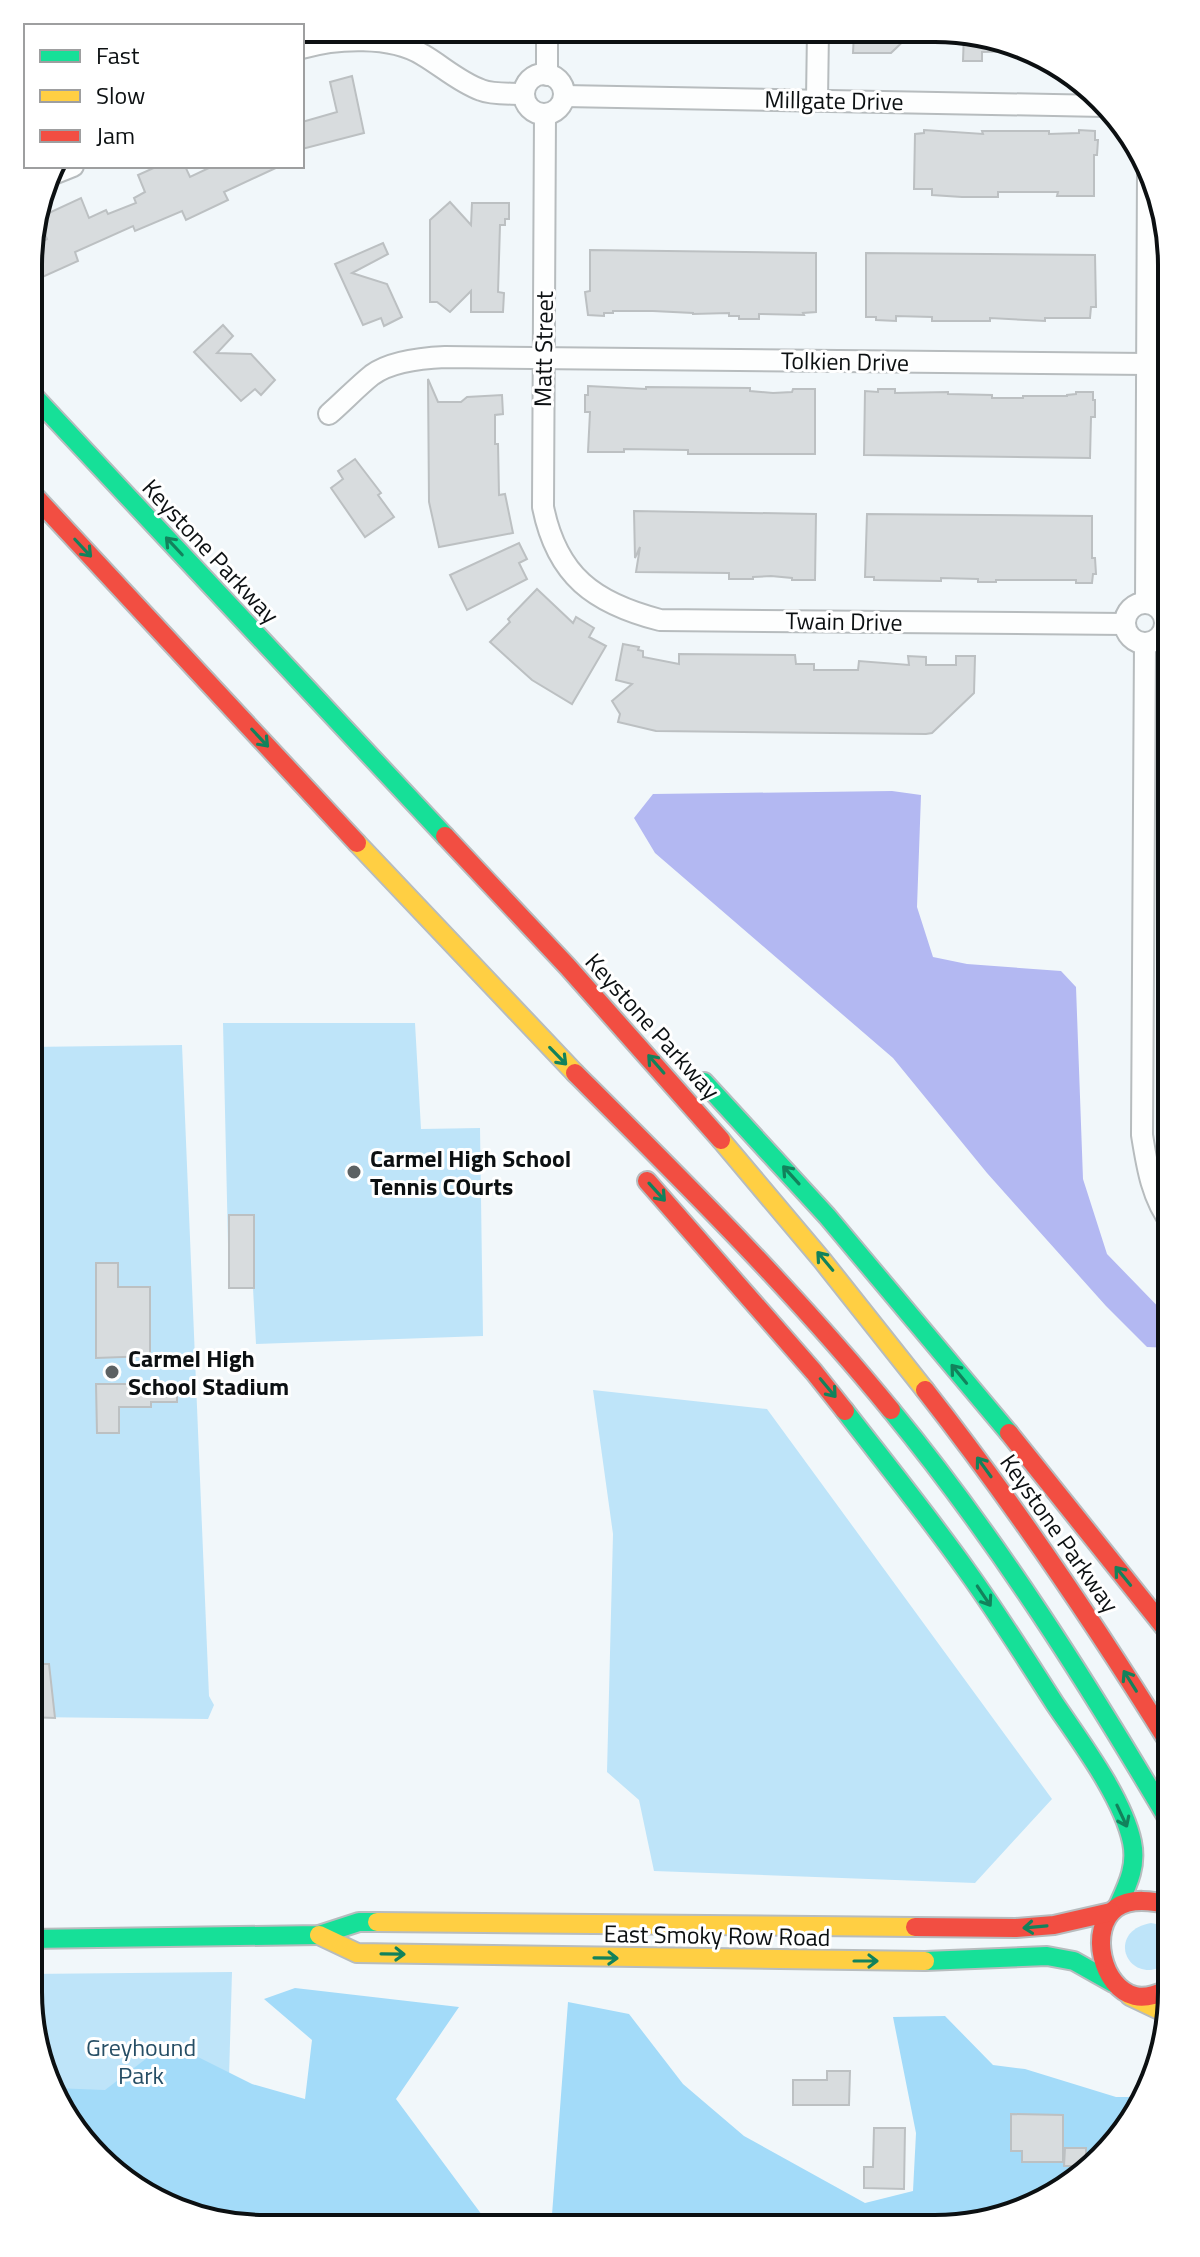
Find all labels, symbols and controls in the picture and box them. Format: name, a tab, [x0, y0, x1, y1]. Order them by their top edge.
legend	[24, 24, 304, 168]
text: Fast	[96, 37, 140, 73]
text: Slow	[96, 77, 145, 113]
street label: Millgate Drive	[764, 81, 904, 119]
text: Jam	[96, 117, 135, 153]
street label: Matt Street	[524, 290, 562, 407]
street label: Tolkien Drive	[781, 342, 909, 380]
street label: Keystone Parkway	[134, 470, 288, 632]
one-way arrow	[165, 537, 184, 557]
one-way arrow	[74, 538, 93, 558]
street label: Twain Drive	[785, 602, 903, 640]
one-way arrow	[251, 728, 269, 748]
street label: Keystone Parkway	[577, 945, 729, 1108]
one-way arrow	[548, 1046, 567, 1066]
one-way arrow	[647, 1054, 665, 1074]
place label: Carmel High School Tennis COurts	[370, 1140, 571, 1204]
marker: Carmel High School Tennis COurts	[345, 1163, 363, 1181]
one-way arrow	[783, 1166, 801, 1186]
one-way arrow	[647, 1181, 666, 1202]
one-way arrow	[816, 1251, 834, 1272]
place label: Carmel High School Stadium	[128, 1340, 289, 1404]
marker: Carmel High School Stadium	[103, 1363, 121, 1381]
one-way arrow	[950, 1364, 968, 1385]
one-way arrow	[819, 1377, 837, 1398]
street label: Keystone Parkway	[992, 1446, 1129, 1620]
one-way arrow	[976, 1456, 992, 1478]
one-way arrow	[1114, 1566, 1131, 1587]
one-way arrow	[976, 1584, 992, 1607]
one-way arrow	[1122, 1670, 1138, 1693]
one-way arrow	[1115, 1803, 1130, 1827]
street label: East Smoky Row Road	[603, 1915, 831, 1955]
one-way arrow	[1022, 1920, 1049, 1935]
one-way arrow	[379, 1947, 406, 1962]
one-way arrow	[592, 1950, 619, 1966]
one-way arrow	[852, 1953, 879, 1969]
park label: Greyhound Park	[86, 2029, 196, 2093]

